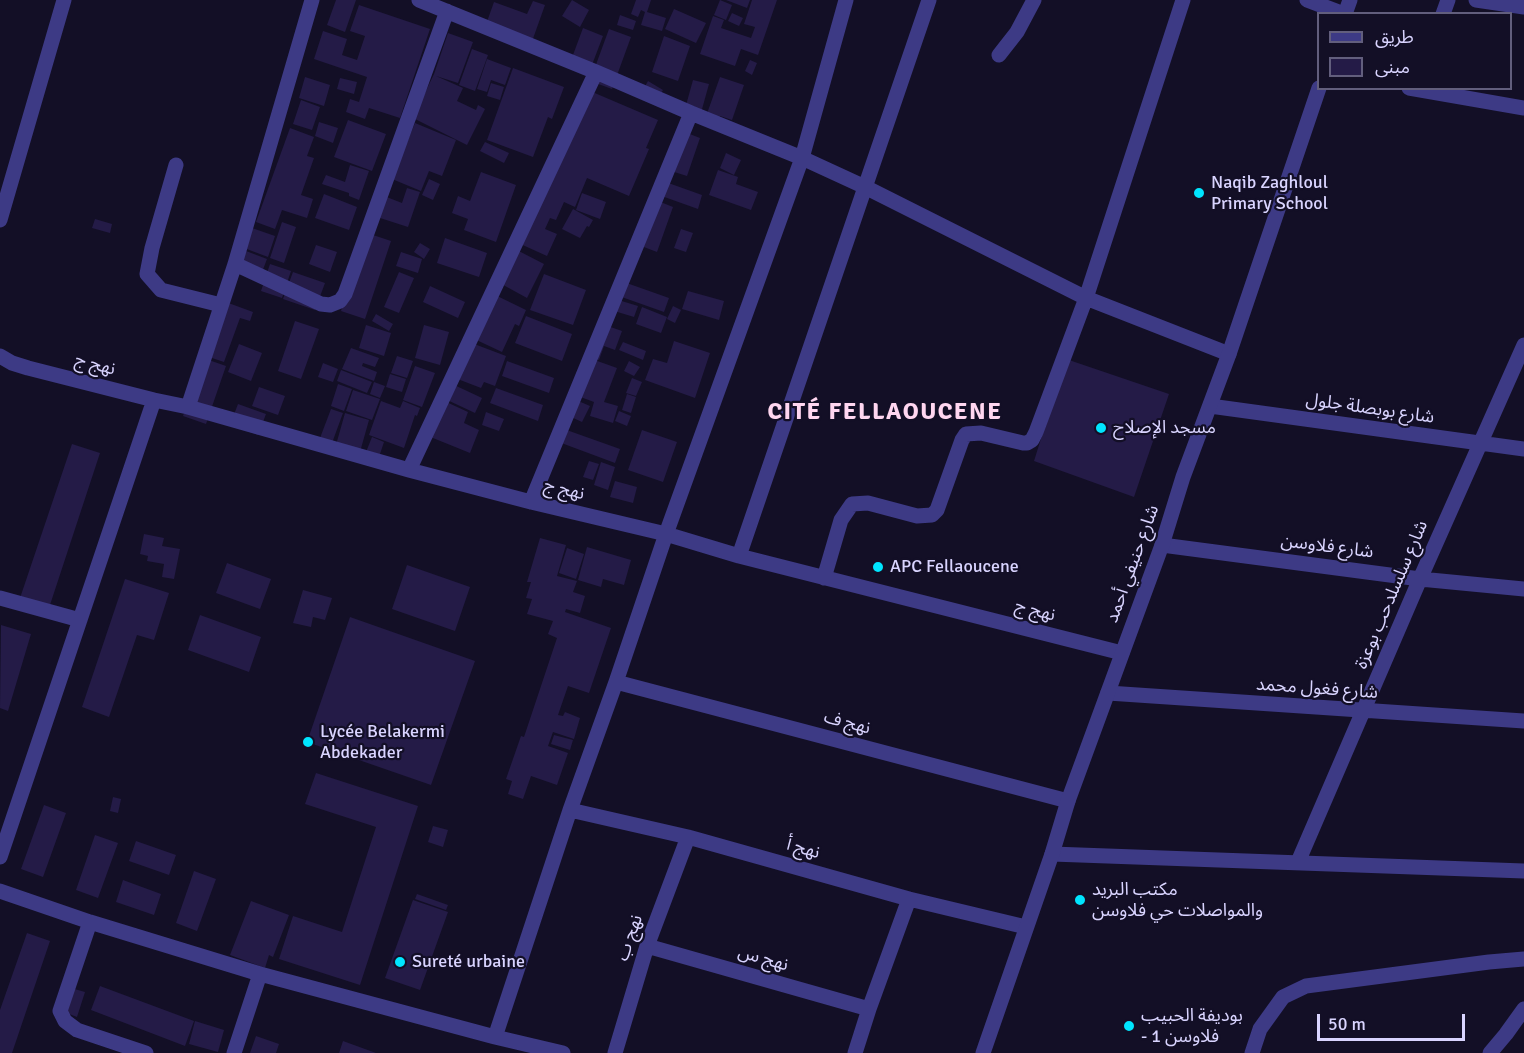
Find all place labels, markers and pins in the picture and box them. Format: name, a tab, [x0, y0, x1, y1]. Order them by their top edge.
place label: Naqib Zaghloul Primary School	[1211, 172, 1328, 214]
marker: Naqib Zaghloul Primary School	[1192, 186, 1206, 200]
place label: مسجد اﻹصلاح	[1113, 417, 1216, 439]
marker: مسجد اﻹصلاح	[1094, 421, 1108, 435]
place label: APC Fellaoucene	[890, 556, 1019, 578]
marker: APC Fellaoucene	[871, 560, 885, 574]
place label: Lycée Belakermi Abdekader	[320, 721, 445, 764]
marker: Lycée Belakermi Abdekader	[301, 735, 315, 749]
place label: مكتب البريد والمواصلات حي فلاوسن	[1092, 879, 1263, 922]
marker: مكتب البريد والمواصلات حي فلاوسن	[1073, 893, 1087, 907]
place label: Sureté urbaine	[412, 951, 525, 973]
marker: Sureté urbaine	[393, 955, 407, 969]
place label: بوديفة الحبيب - فلاوسن 1	[1141, 1005, 1243, 1048]
marker: بوديفة الحبيب - فلاوسن 1	[1122, 1019, 1136, 1033]

